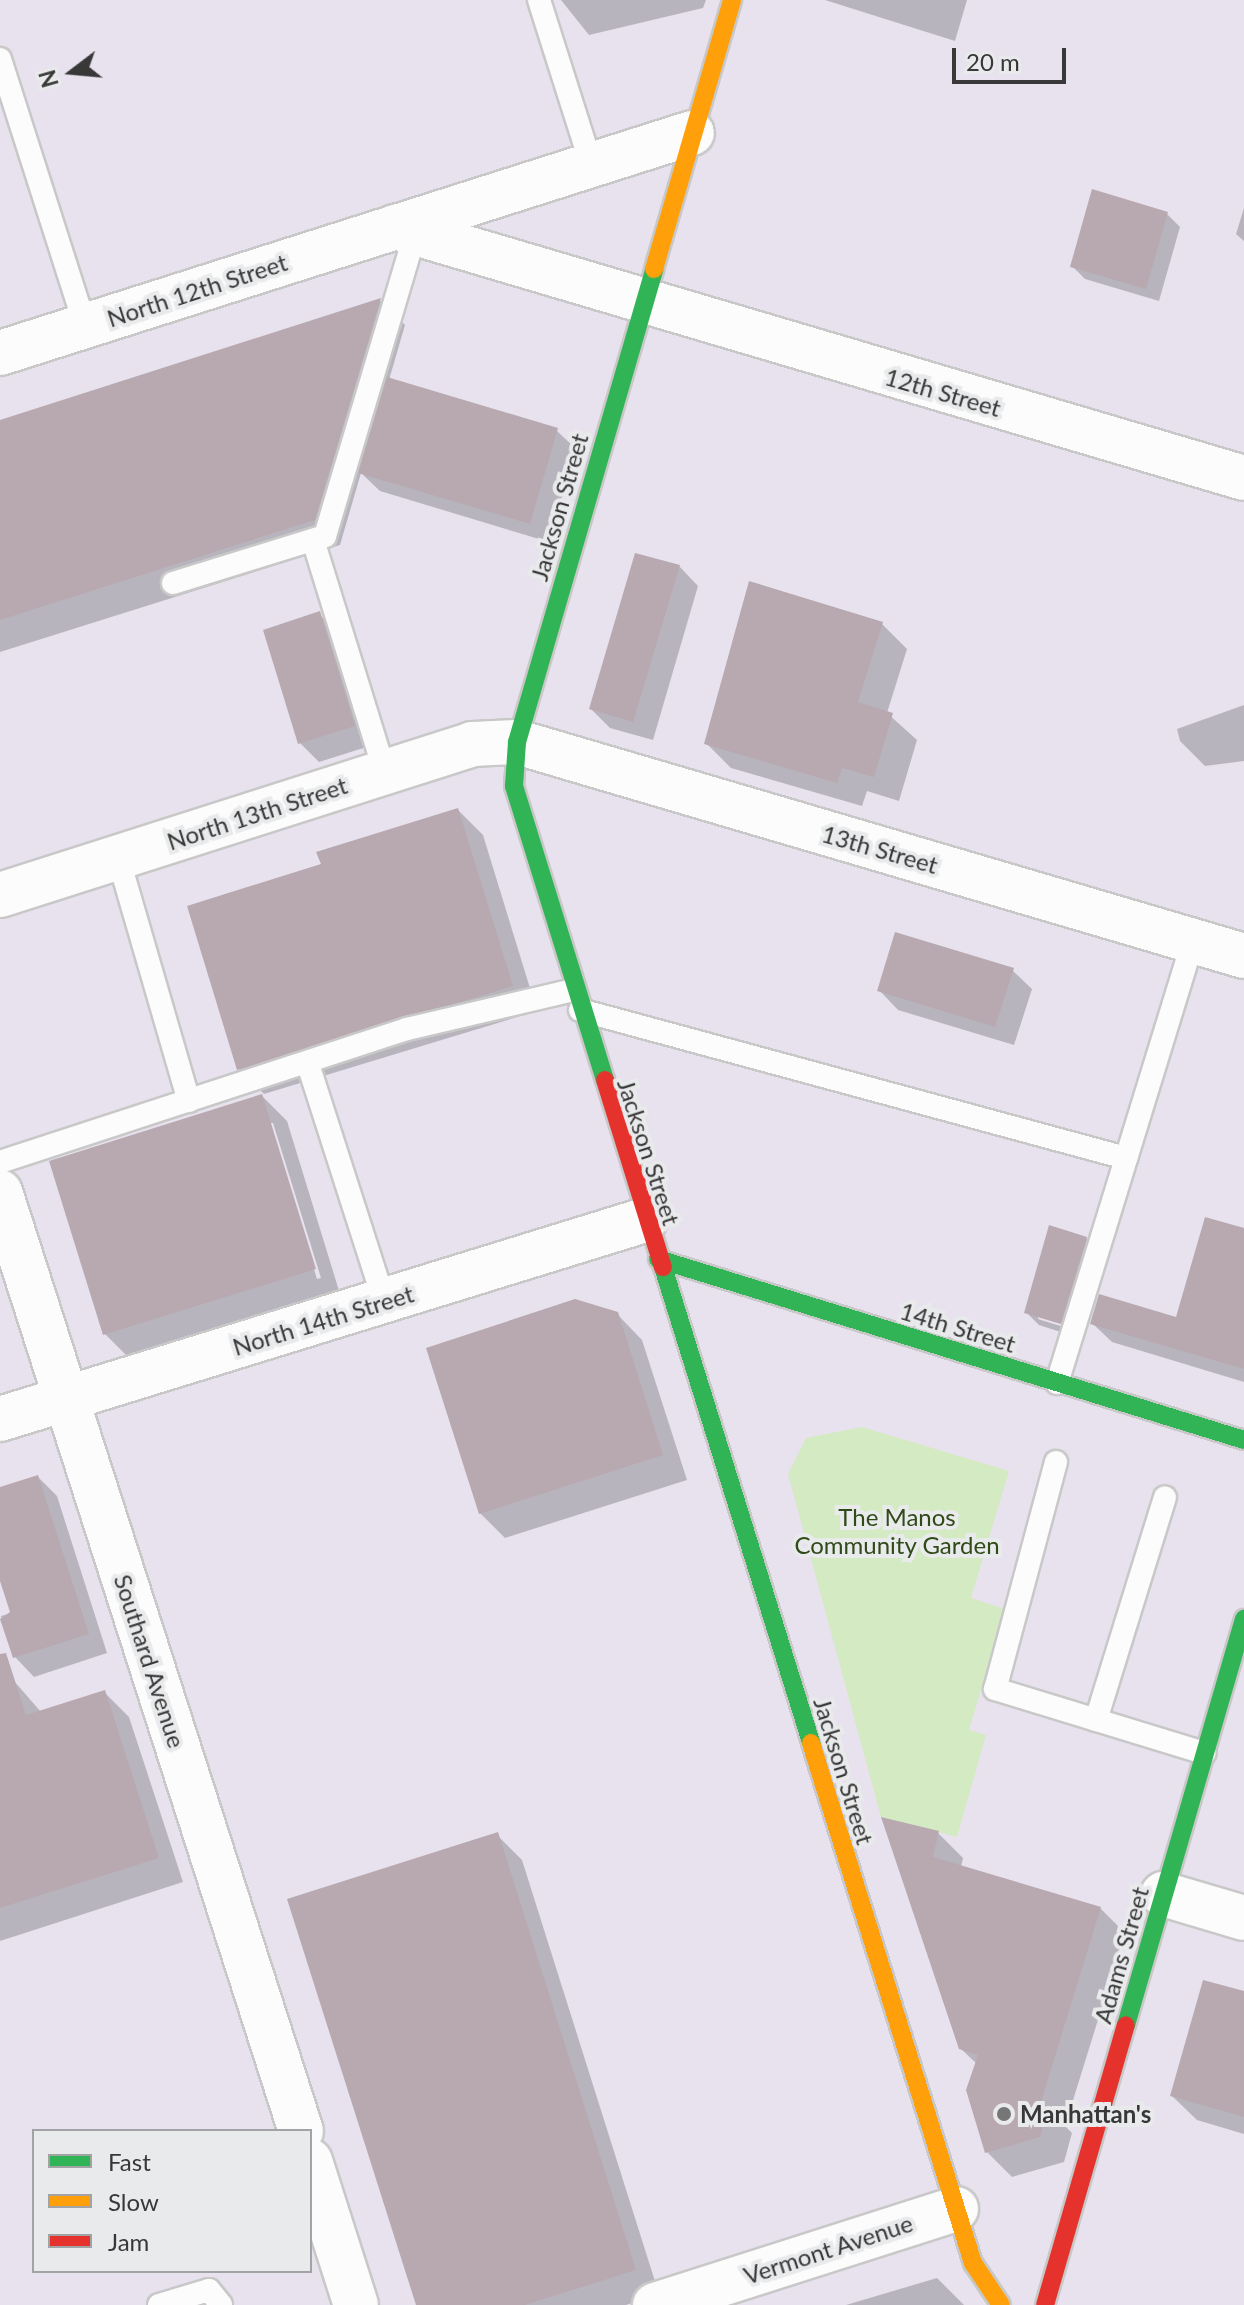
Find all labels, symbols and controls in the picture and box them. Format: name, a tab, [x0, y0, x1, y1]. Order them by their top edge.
north arrow	[32, 32, 112, 112]
scale bar	[956, 32, 1070, 82]
text: 20 m	[966, 47, 1020, 76]
text: N	[33, 67, 64, 91]
street label: North 12th Street	[103, 247, 291, 333]
street label: 12th Street	[882, 362, 1004, 422]
street label: Jackson Street	[524, 430, 594, 584]
street label: North 13th Street	[163, 770, 351, 856]
street label: 13th Street	[819, 819, 941, 879]
street label: Jackson Street	[612, 1075, 686, 1229]
street label: North 14th Street	[229, 1279, 417, 1361]
street label: 14th Street	[897, 1296, 1019, 1358]
park label: The Manos Community Garden	[794, 1503, 1000, 1559]
street label: Southard Avenue	[108, 1570, 192, 1752]
street label: Jackson Street	[808, 1694, 880, 1848]
street label: Adams Street	[1088, 1883, 1154, 2027]
place label: Manhattan's	[1020, 2100, 1151, 2128]
marker: Manhattan's	[995, 2105, 1013, 2123]
legend	[32, 2129, 312, 2273]
text: Fast	[108, 2147, 151, 2176]
text: Slow	[108, 2187, 159, 2216]
street label: Vermont Avenue	[740, 2208, 916, 2290]
text: Jam	[108, 2227, 149, 2256]

